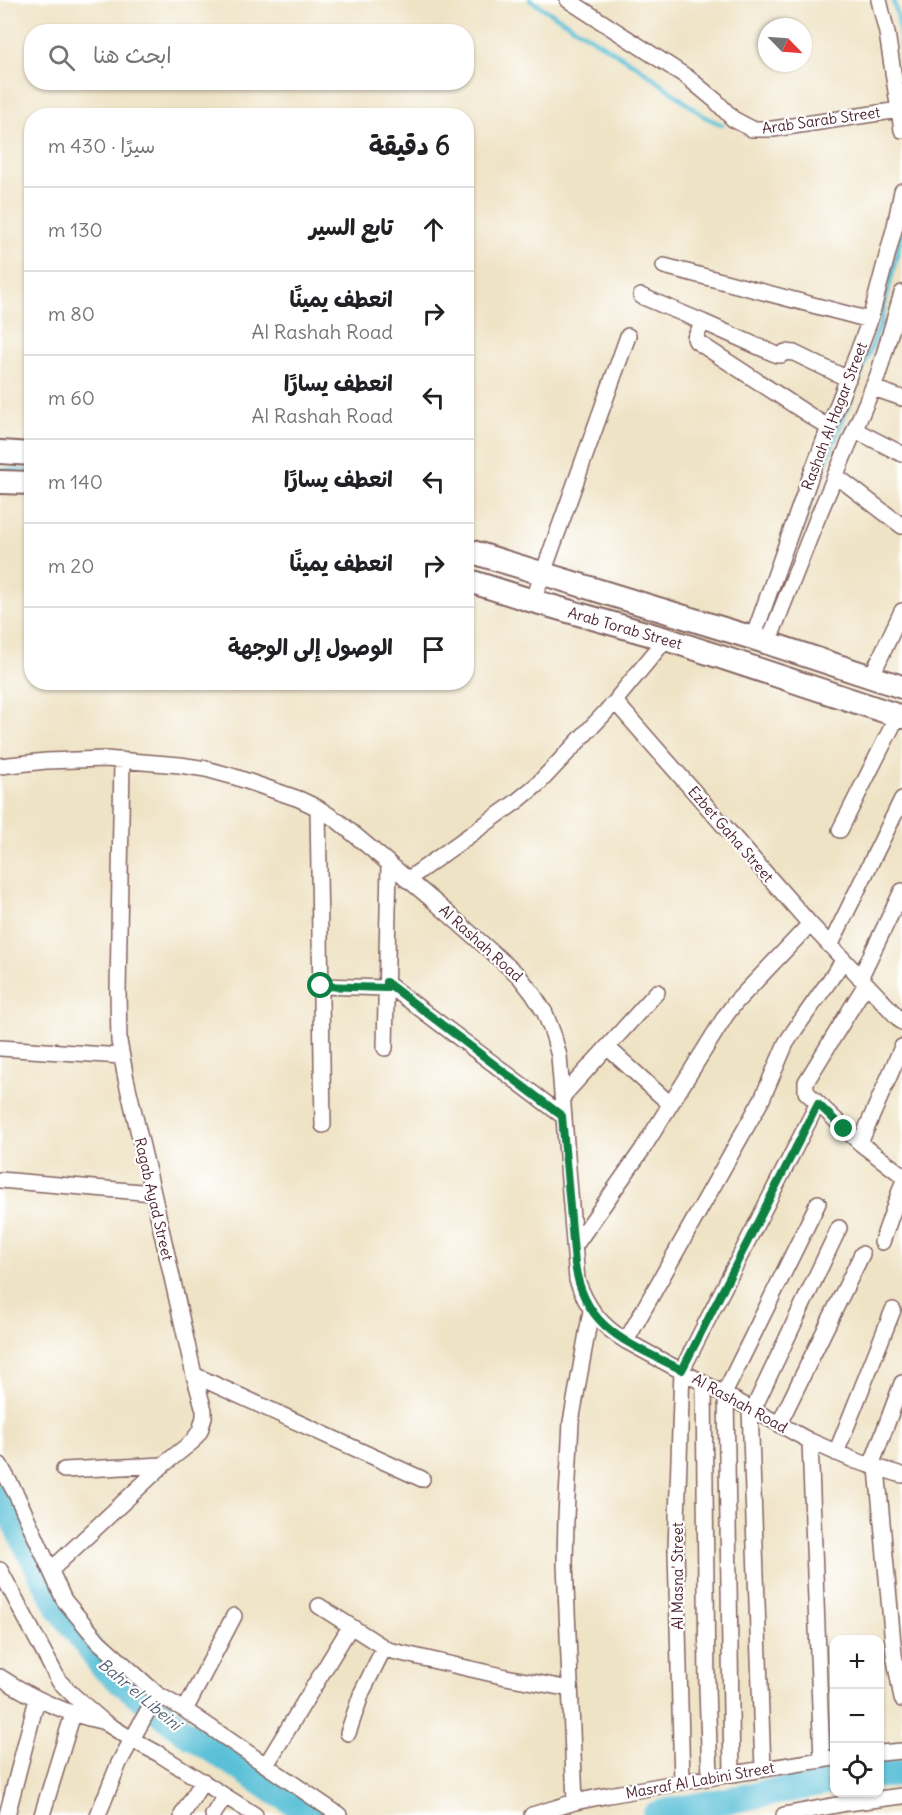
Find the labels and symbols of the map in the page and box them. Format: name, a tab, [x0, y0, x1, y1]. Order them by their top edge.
north arrow	[758, 18, 812, 72]
street label: Arab Sarab Street	[761, 102, 881, 138]
street label: Rashah Al Hagar Street	[797, 339, 871, 493]
street label: Arab Torab Street	[566, 603, 684, 653]
street label: Ezbet Gaha Street	[684, 782, 778, 886]
street label: Al Rashah Road	[435, 900, 527, 986]
route start	[307, 972, 333, 998]
route end	[830, 1115, 856, 1141]
street label: Ragab Ayad Street	[131, 1136, 177, 1262]
street label: Al Rashah Road	[689, 1369, 791, 1437]
street label: Al Masna' Street	[668, 1522, 687, 1630]
water label: Bahr el Libeini	[95, 1654, 187, 1736]
street label: Masraf Al Labini Street	[624, 1758, 776, 1802]

